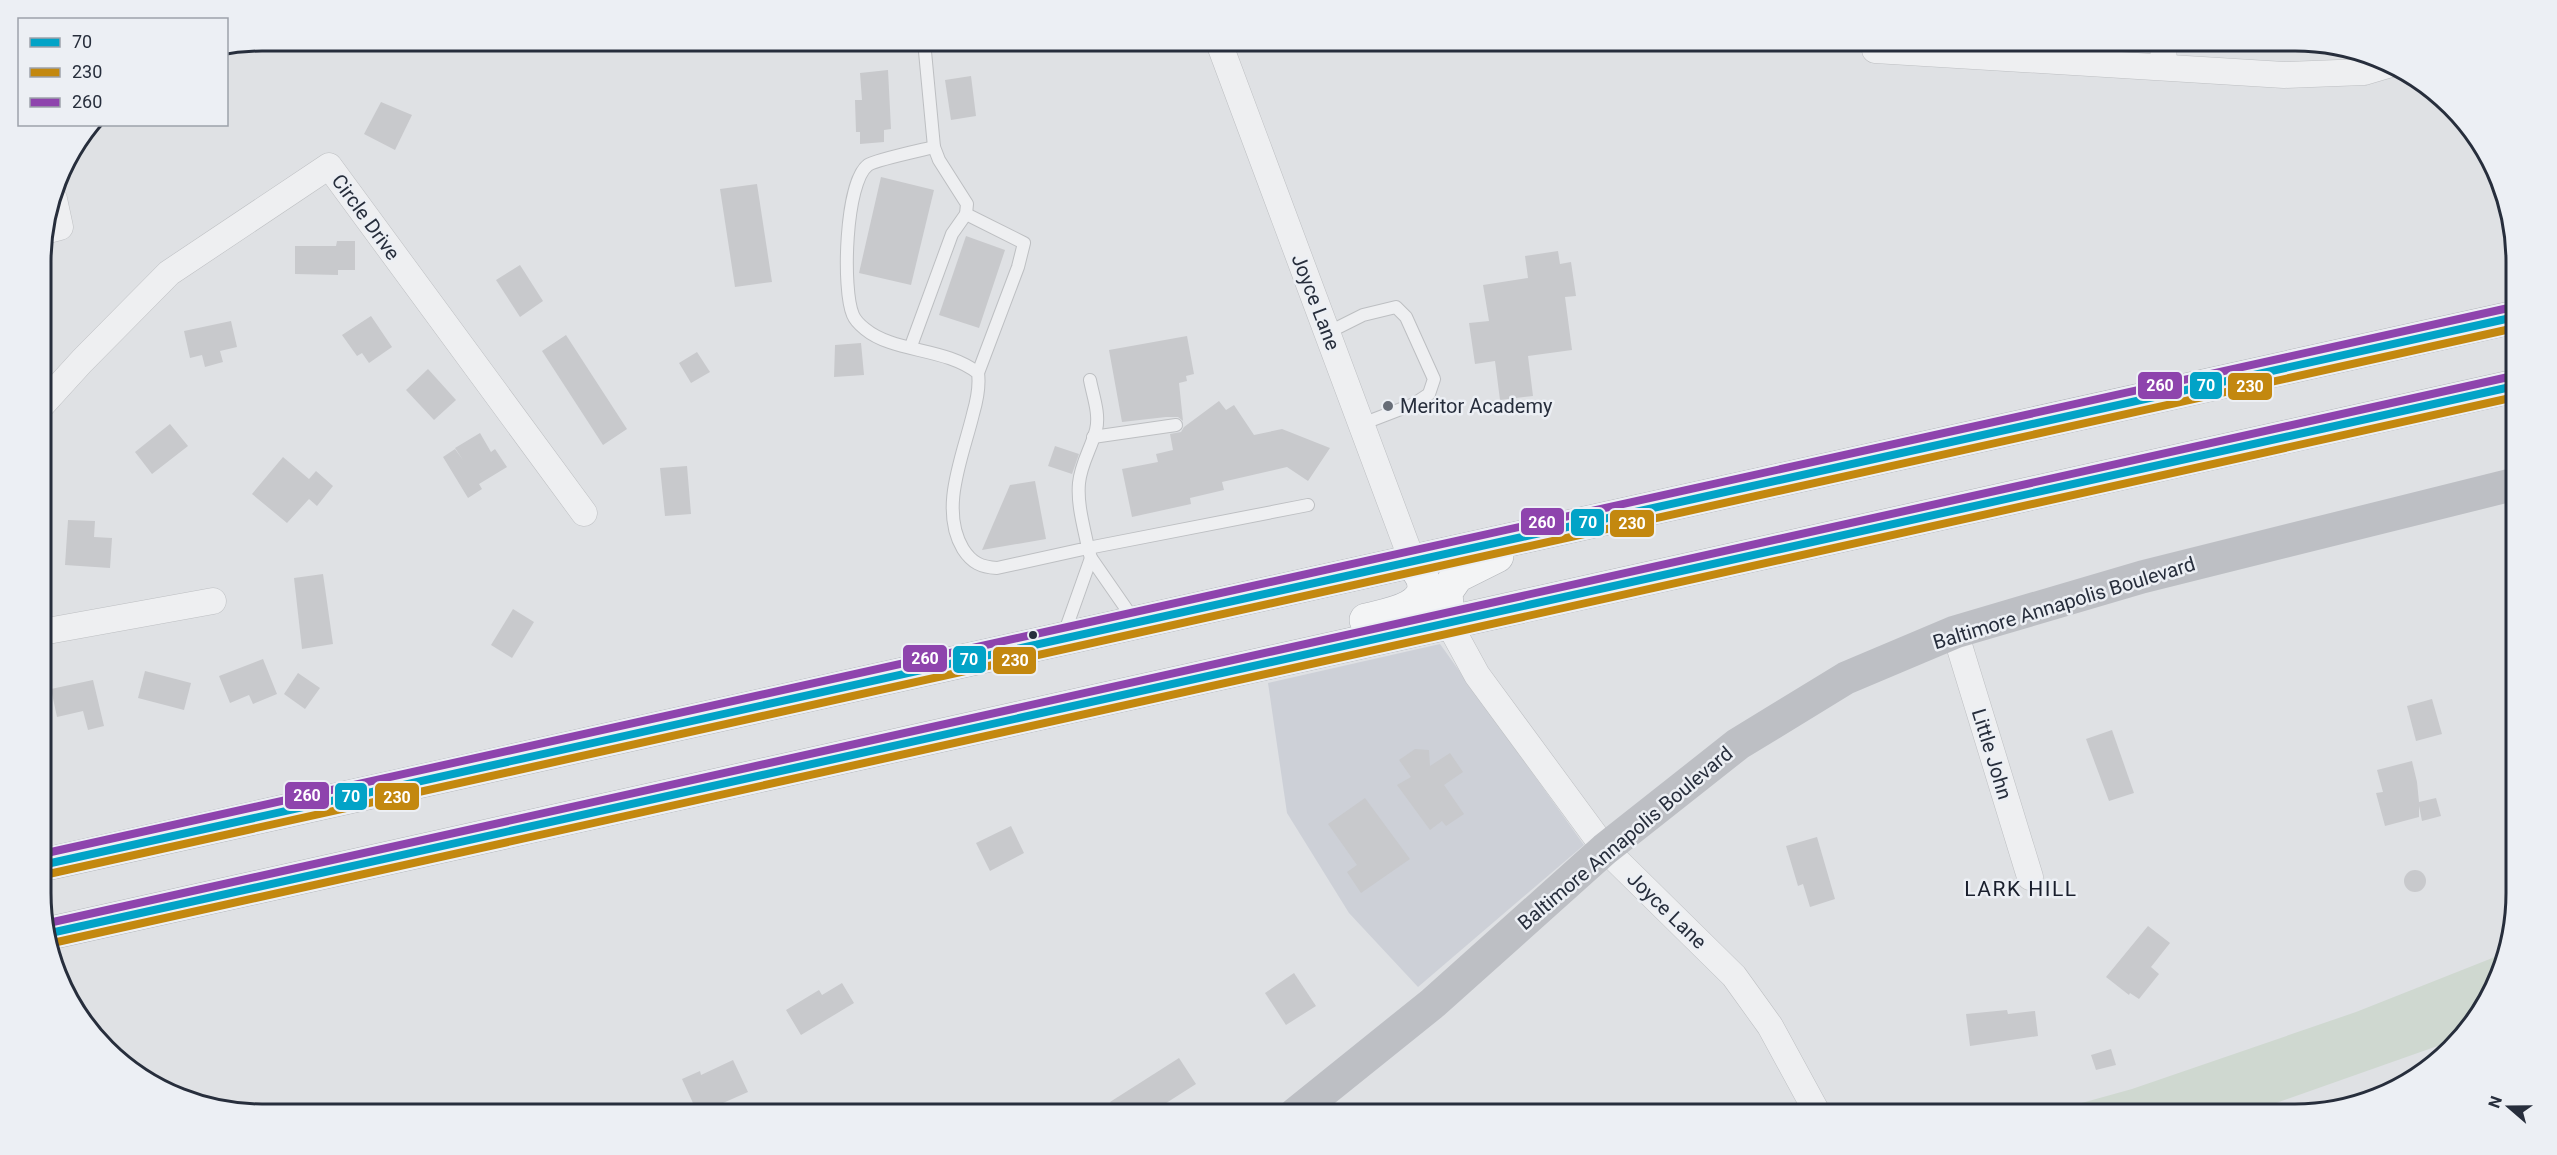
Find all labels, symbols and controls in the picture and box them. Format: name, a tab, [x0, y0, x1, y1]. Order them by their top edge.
legend	[18, 18, 228, 126]
text: 70	[72, 31, 92, 52]
text: 230	[72, 61, 102, 82]
text: 260	[72, 91, 102, 112]
street label: Circle Drive	[327, 169, 405, 265]
street label: Joyce Lane	[1287, 251, 1345, 353]
line badge: 260	[2137, 371, 2183, 400]
line badge: 70	[2189, 371, 2223, 400]
line badge: 230	[2227, 372, 2273, 401]
text: 260	[2146, 376, 2174, 395]
text: 70	[2197, 376, 2215, 395]
text: 230	[2236, 377, 2264, 396]
place label: Meritor Academy	[1400, 394, 1553, 418]
marker: Meritor Academy	[1381, 399, 1395, 413]
line badge: 260	[1520, 507, 1565, 536]
line badge: 70	[1570, 508, 1605, 537]
line badge: 230	[1609, 509, 1655, 538]
text: 260	[1528, 513, 1556, 532]
text: 70	[1579, 513, 1597, 532]
text: 230	[1618, 514, 1646, 533]
street label: Baltimore Annapolis Boulevard	[1930, 552, 2198, 654]
unlabelled marker	[1027, 629, 1039, 641]
line badge: 260	[902, 644, 948, 673]
line badge: 70	[952, 645, 987, 674]
line badge: 230	[992, 646, 1037, 675]
text: 260	[911, 649, 939, 668]
text: 70	[960, 650, 978, 669]
text: 230	[1001, 651, 1029, 670]
street label: Little John	[1967, 706, 2017, 802]
street label: Baltimore Annapolis Boulevard	[1513, 741, 1737, 935]
line badge: 260	[284, 781, 330, 810]
line badge: 70	[334, 782, 368, 811]
line badge: 230	[374, 782, 420, 811]
text: 260	[293, 786, 321, 805]
text: 70	[342, 787, 360, 806]
text: 230	[383, 788, 411, 807]
street label: Joyce Lane	[1622, 866, 1712, 954]
district label: LARK HILL	[1964, 877, 2078, 901]
north arrow	[2479, 1077, 2539, 1137]
text: N	[2485, 1093, 2506, 1111]

